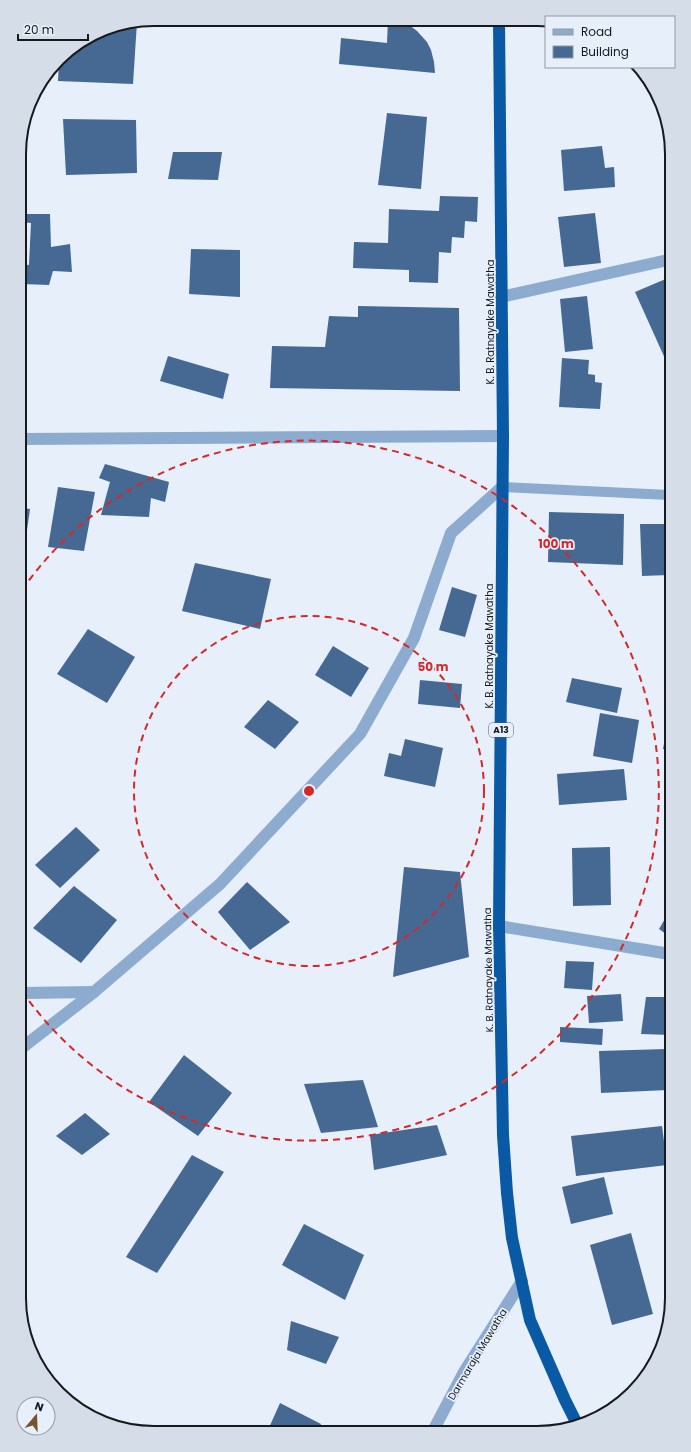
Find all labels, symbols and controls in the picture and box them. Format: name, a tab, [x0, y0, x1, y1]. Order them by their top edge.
scale bar	[18, 16, 88, 42]
legend	[545, 16, 675, 68]
text: 20 m	[24, 21, 54, 38]
text: Road	[581, 23, 612, 40]
text: Building	[581, 43, 629, 60]
street label: K. B. Ratnayake Mawatha	[483, 260, 498, 384]
text: 100 m	[538, 535, 574, 552]
street label: K. B. Ratnayake Mawatha	[482, 584, 497, 708]
text: 50 m	[418, 658, 449, 675]
road number: A13	[489, 723, 513, 737]
centre of rings	[302, 784, 316, 798]
street label: K. B. Ratnayake Mawatha	[480, 907, 497, 1033]
street label: Darmaraja Mawatha	[444, 1306, 511, 1403]
north arrow	[16, 1396, 56, 1436]
text: N	[33, 1398, 46, 1415]

